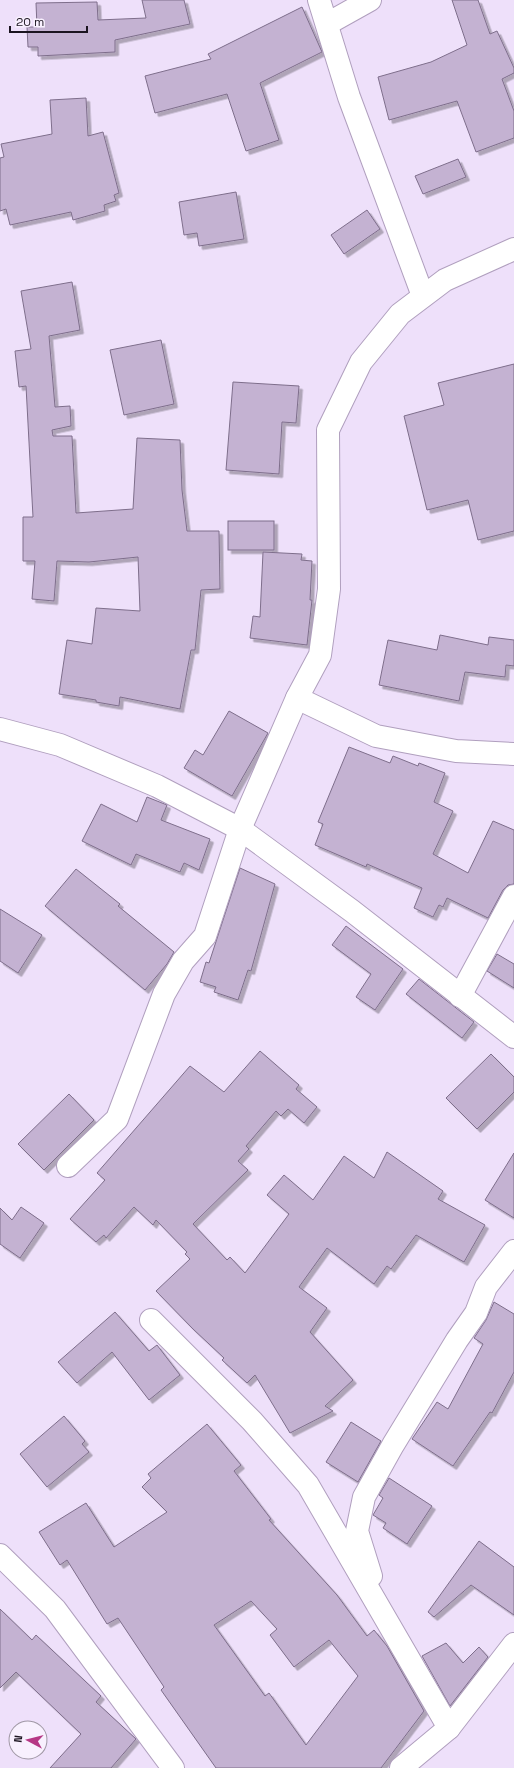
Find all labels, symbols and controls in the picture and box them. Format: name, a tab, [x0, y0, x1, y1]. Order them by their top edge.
scale bar	[10, 8, 87, 34]
text: 20 m	[16, 14, 44, 30]
north arrow	[8, 1720, 48, 1760]
text: N	[11, 1734, 25, 1743]

